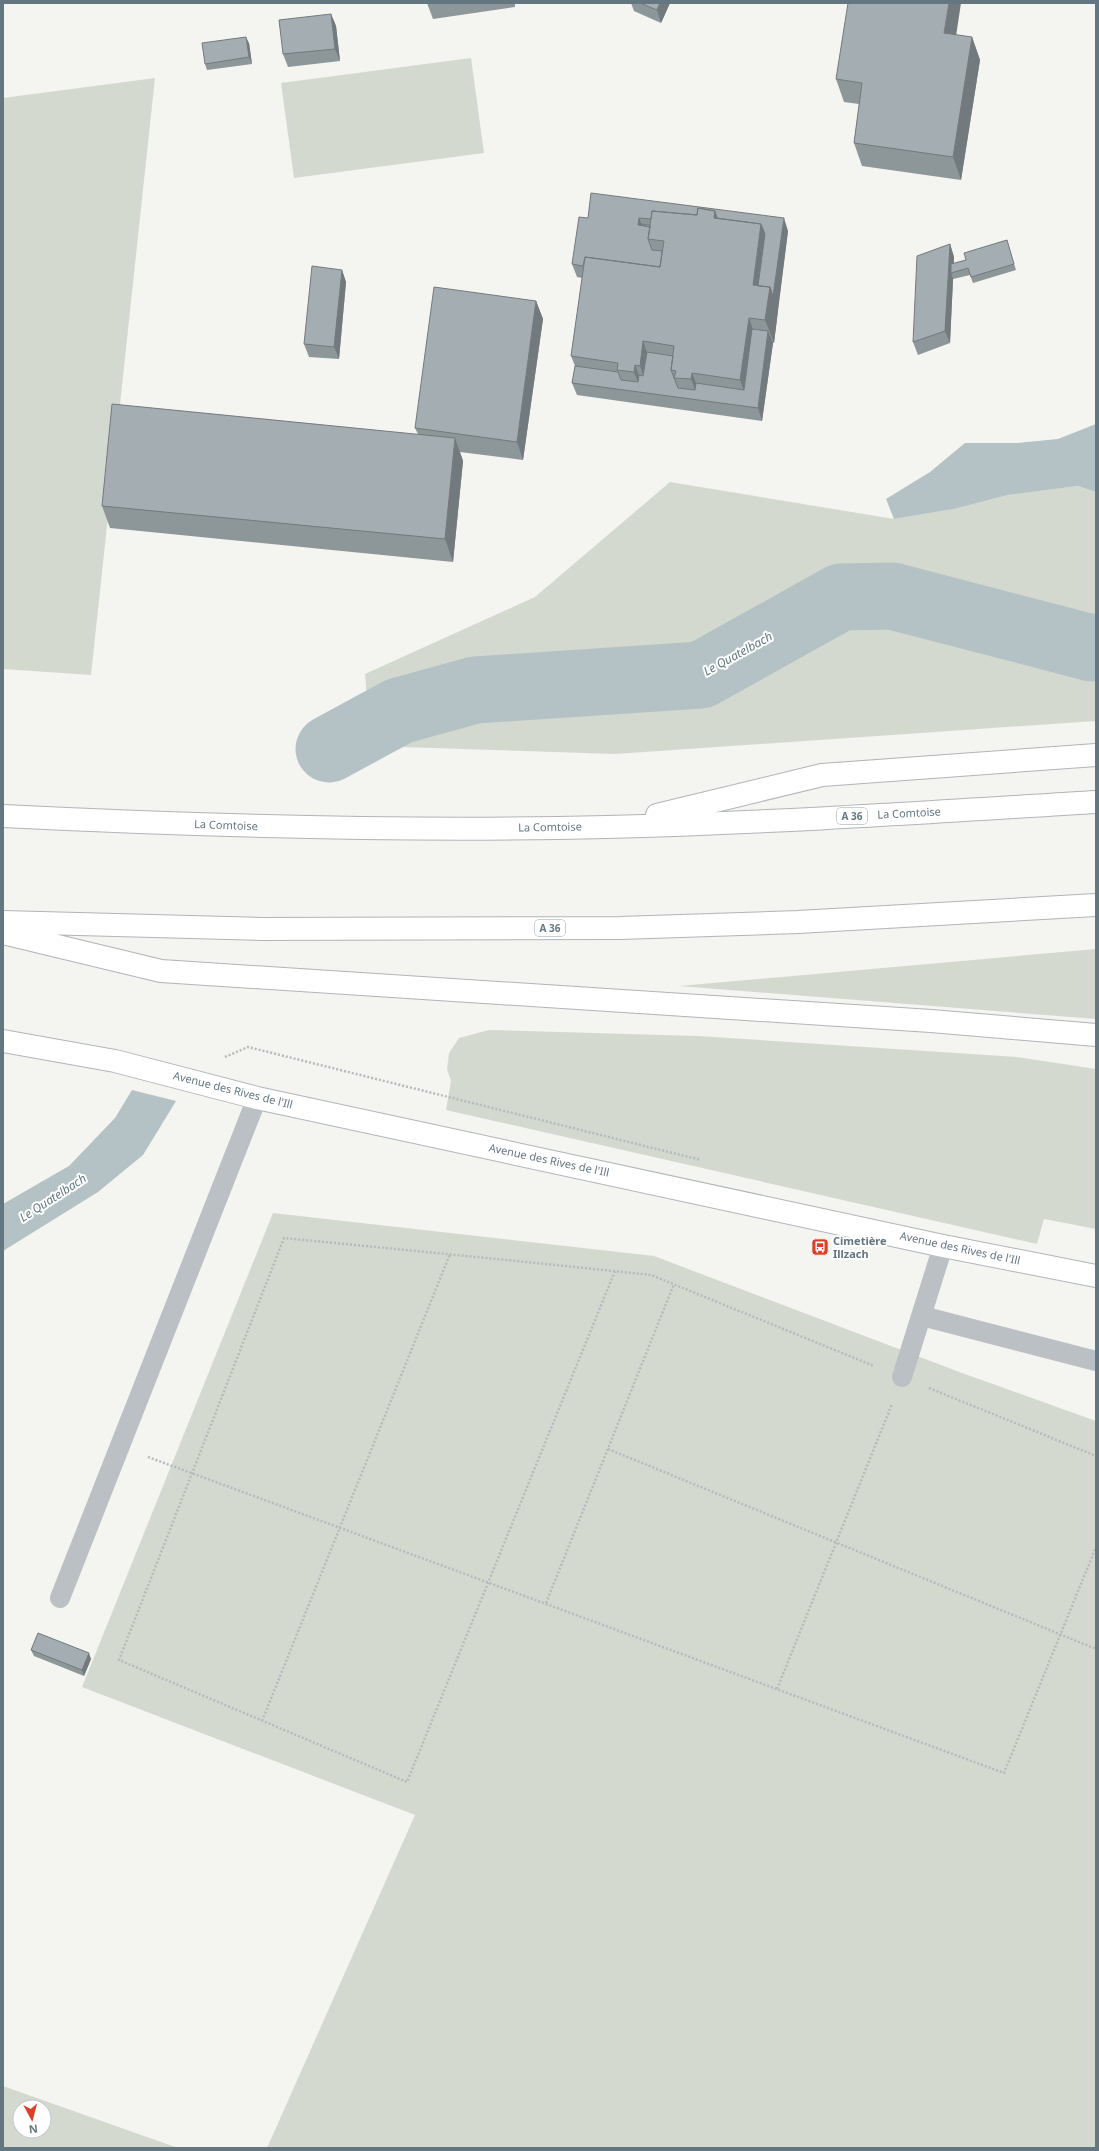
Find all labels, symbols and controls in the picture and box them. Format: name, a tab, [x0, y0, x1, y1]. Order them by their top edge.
water label: Le Quatelbach	[700, 628, 775, 680]
street label: La Comtoise	[877, 803, 941, 822]
road number: A 36	[837, 808, 867, 824]
street label: La Comtoise	[194, 816, 258, 833]
street label: La Comtoise	[518, 818, 582, 835]
road number: A 36	[535, 920, 565, 936]
street label: Avenue des Rives de l'Ill	[172, 1067, 294, 1112]
street label: Avenue des Rives de l'Ill	[488, 1139, 611, 1180]
water label: Le Quatelbach	[16, 1170, 89, 1226]
street label: Avenue des Rives de l'Ill	[899, 1227, 1022, 1268]
place label: Cimetière Illzach	[833, 1233, 887, 1261]
bus stop icon: Cimetière Illzach	[810, 1237, 830, 1257]
north arrow	[12, 2099, 52, 2139]
text: N	[28, 2121, 39, 2137]

